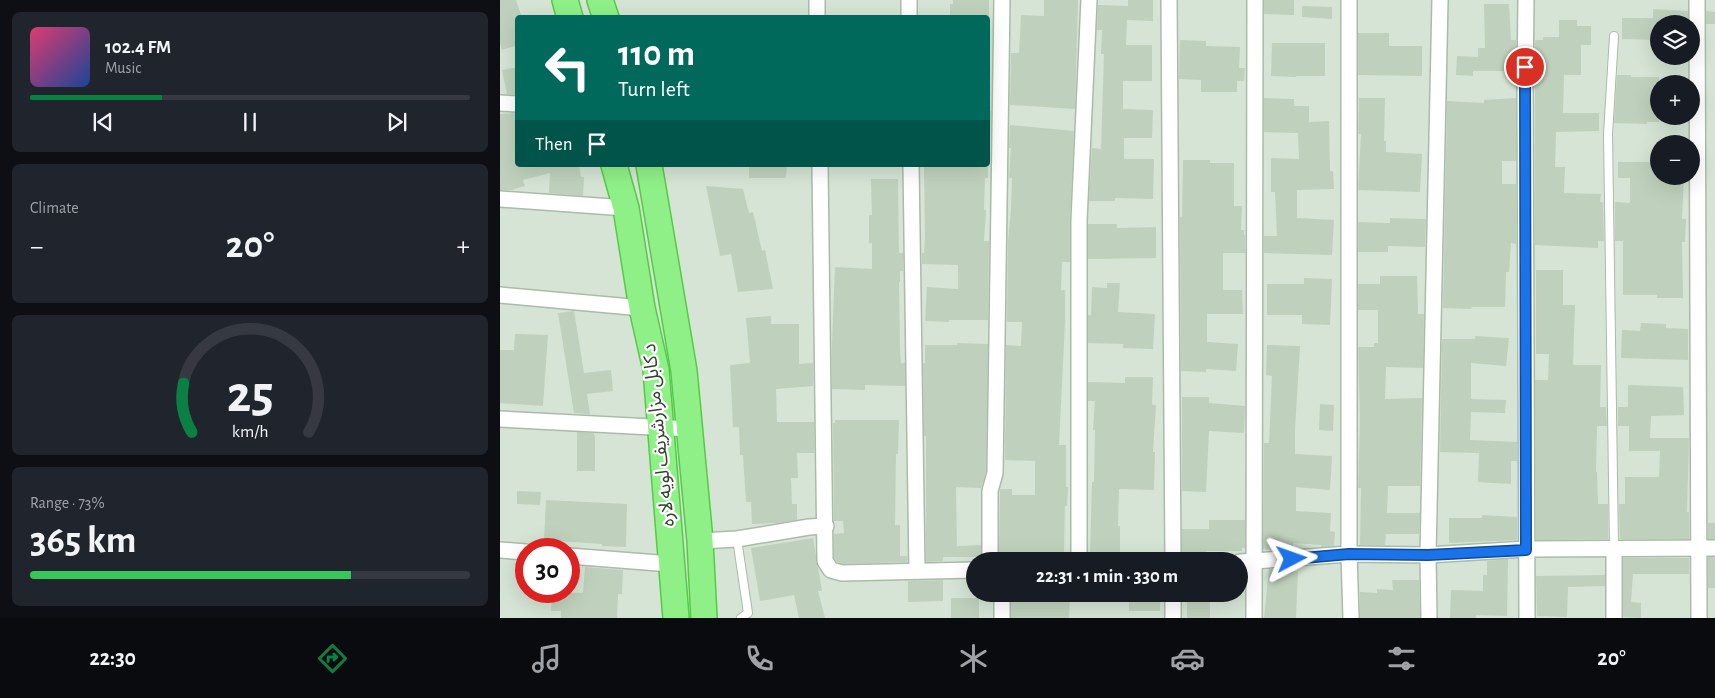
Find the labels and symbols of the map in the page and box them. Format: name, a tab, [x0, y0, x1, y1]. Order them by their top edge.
pin	[1504, 46, 1546, 88]
street label: د کابل مزارشریف لویه لاره	[640, 342, 679, 528]
position arrow	[1265, 532, 1317, 584]
speed limit sign: 30	[515, 538, 580, 603]

